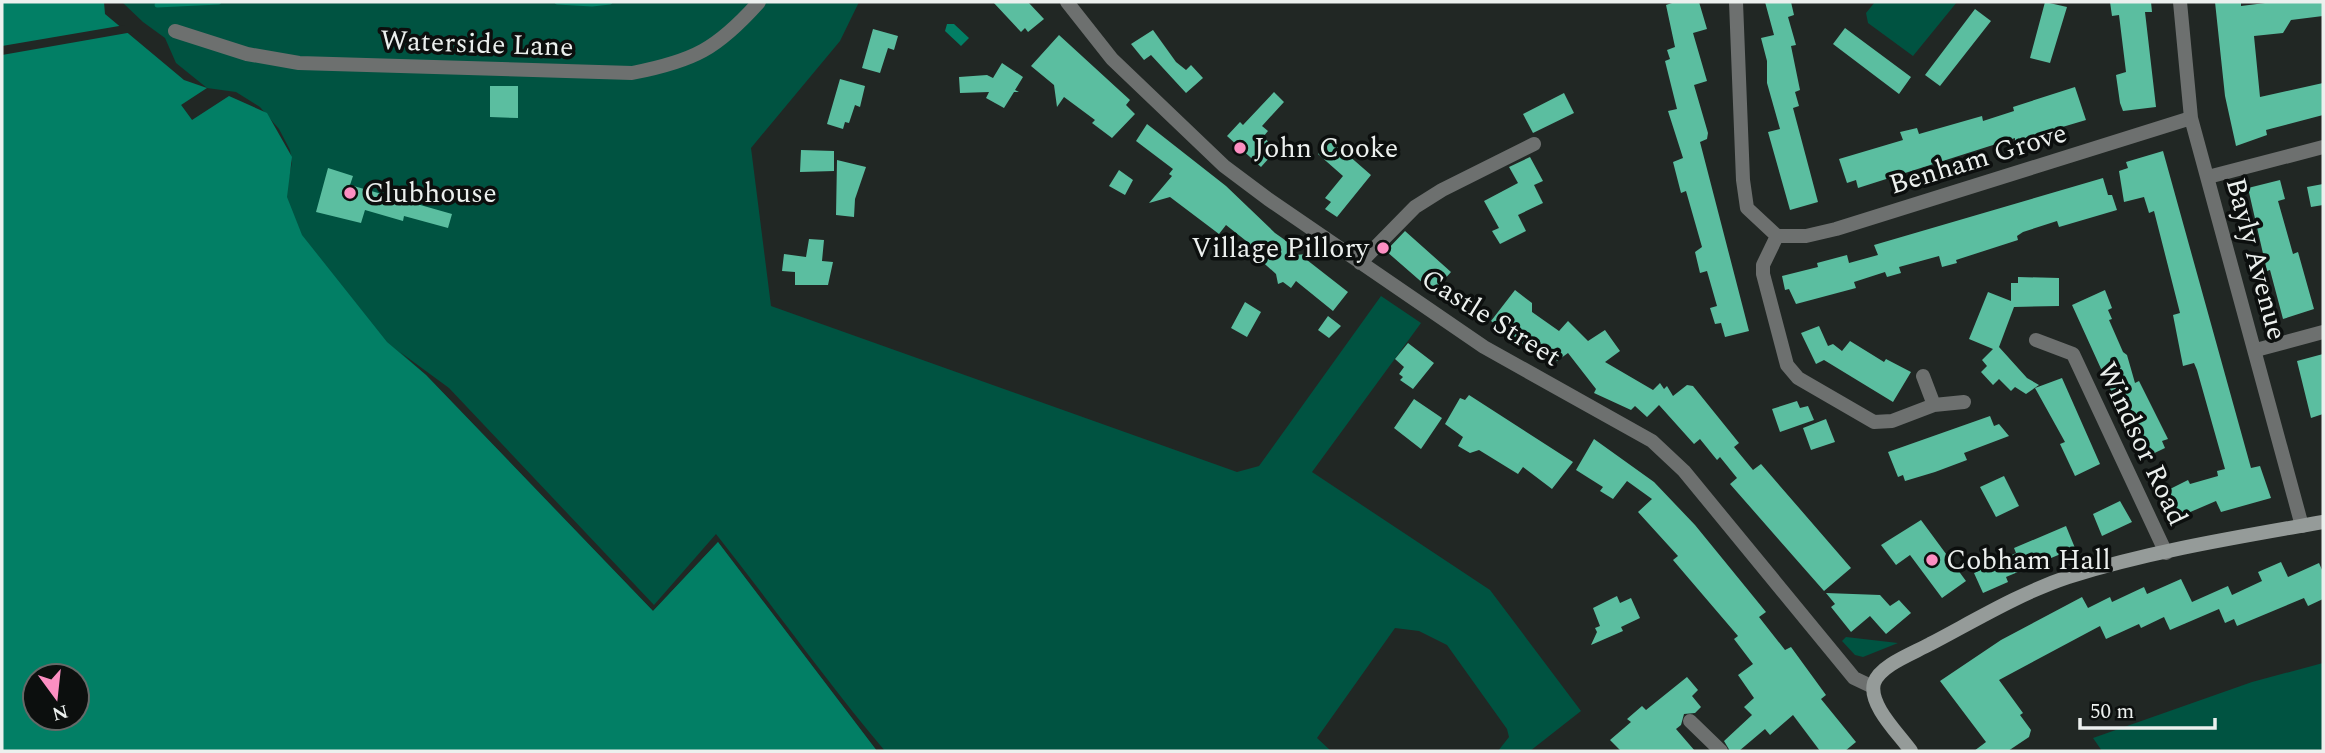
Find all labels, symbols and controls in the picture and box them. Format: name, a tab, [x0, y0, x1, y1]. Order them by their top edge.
street label: Waterside Lane	[380, 19, 574, 69]
street label: Benham Grove	[1884, 112, 2072, 206]
place label: John Cooke	[1254, 127, 1398, 170]
marker: John Cooke	[1232, 140, 1248, 156]
place label: Clubhouse	[364, 172, 497, 215]
street label: Bayly Avenue	[2214, 173, 2298, 345]
marker: Clubhouse	[342, 185, 358, 201]
place label: Village Pillory	[1191, 227, 1371, 270]
marker: Village Pillory	[1375, 240, 1391, 256]
street label: Castle Street	[1413, 258, 1569, 378]
street label: Windsor Road	[2085, 355, 2199, 533]
place label: Cobham Hall	[1946, 539, 2111, 582]
marker: Cobham Hall	[1924, 552, 1940, 568]
north arrow	[21, 662, 91, 732]
scale bar	[2080, 686, 2215, 730]
text: N	[49, 696, 71, 728]
text: 50 m	[2090, 696, 2134, 728]

